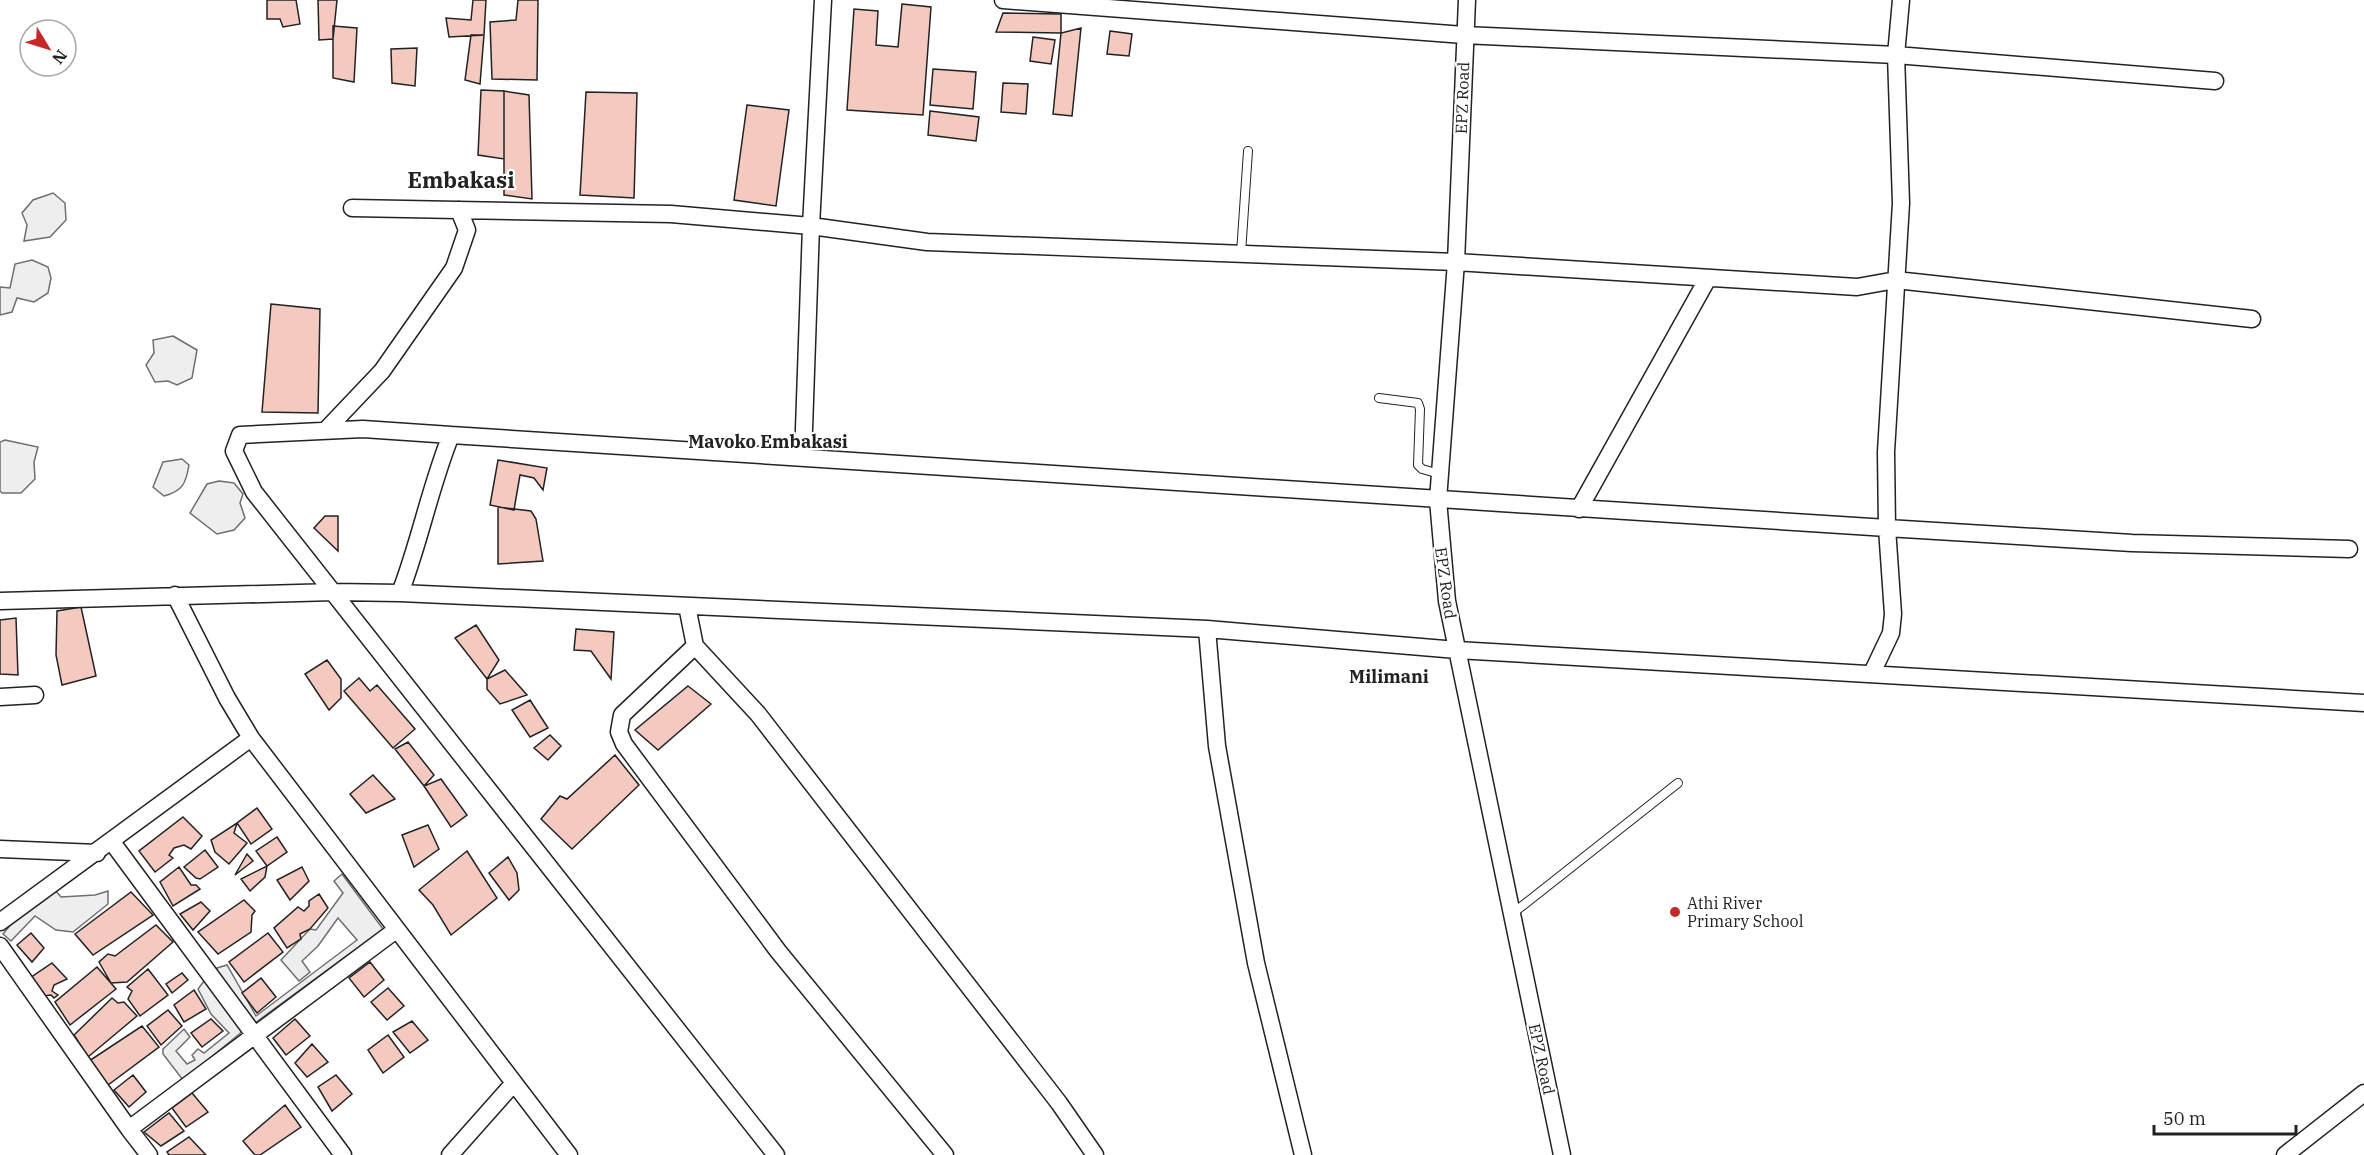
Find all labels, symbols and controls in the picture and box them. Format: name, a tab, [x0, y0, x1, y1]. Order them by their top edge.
north arrow	[18, 18, 78, 78]
text: N	[48, 46, 72, 68]
street label: EPZ Road	[1451, 61, 1473, 134]
district label: Embakasi	[407, 165, 515, 194]
district label: Mavoko Embakasi	[688, 430, 848, 453]
street label: EPZ Road	[1431, 546, 1461, 620]
district label: Milimani	[1349, 665, 1429, 688]
place label: Athi River Primary School	[1687, 893, 1804, 931]
marker: Athi River Primary School	[1668, 905, 1682, 919]
street label: EPZ Road	[1525, 1022, 1559, 1097]
scale bar	[2154, 1098, 2296, 1136]
text: 50 m	[2163, 1107, 2206, 1130]

